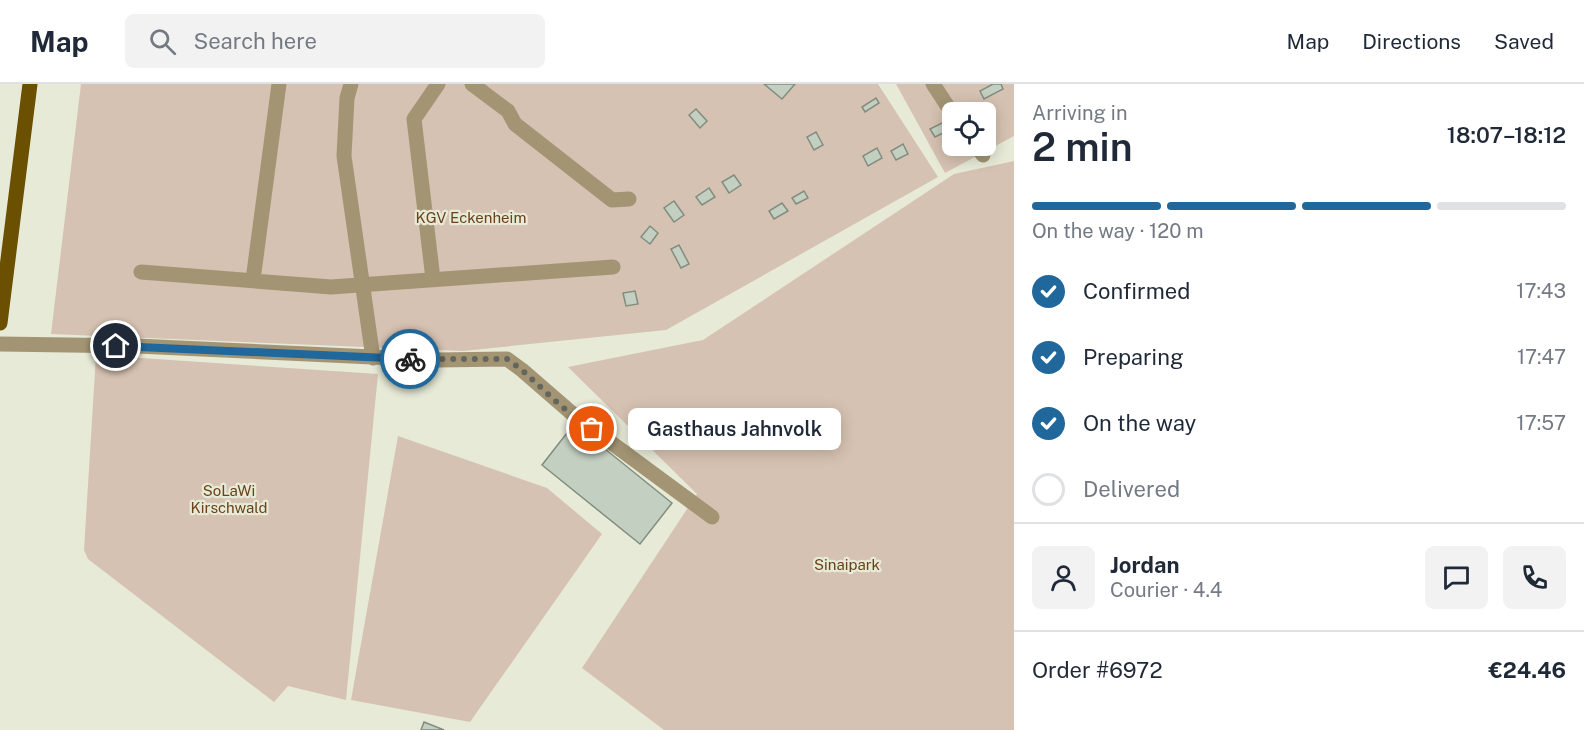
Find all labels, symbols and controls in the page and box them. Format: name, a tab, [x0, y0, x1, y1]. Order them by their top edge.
search box	[125, 14, 545, 68]
text: Map	[30, 25, 89, 58]
icon: search	[146, 25, 179, 58]
text: Search here	[194, 28, 317, 54]
text: Map	[1287, 29, 1329, 54]
text: Directions	[1362, 29, 1461, 54]
text: Saved	[1494, 29, 1554, 54]
text: Arriving in	[1032, 101, 1127, 125]
map controls	[942, 102, 996, 156]
button: locate	[942, 102, 996, 156]
text: 18:07–18:12	[1447, 122, 1566, 148]
text: 2 min	[1032, 124, 1133, 170]
park label: KGV Eckenheim	[416, 209, 526, 226]
text: On the way · 120 m	[1032, 219, 1204, 243]
icon: check	[1032, 275, 1065, 308]
text: Confirmed	[1083, 278, 1190, 304]
text: 17:43	[1516, 279, 1566, 303]
pin	[90, 320, 141, 371]
icon: home	[99, 329, 132, 362]
courier	[380, 329, 440, 389]
icon: check	[1032, 341, 1065, 374]
icon: bike	[394, 343, 427, 376]
text: Preparing	[1083, 344, 1184, 370]
text: 17:47	[1517, 345, 1566, 369]
pin	[566, 403, 617, 454]
icon: check	[1032, 407, 1065, 440]
callout: Gasthaus Jahnvolk	[628, 408, 841, 450]
text: On the way	[1083, 410, 1196, 436]
text: 17:57	[1517, 411, 1566, 435]
icon: bag	[575, 412, 608, 445]
text: Gasthaus Jahnvolk	[647, 417, 822, 441]
text: Delivered	[1083, 476, 1180, 502]
park label: SoLaWi Kirschwald	[191, 482, 267, 516]
button: person	[1032, 546, 1095, 609]
button: chat	[1425, 546, 1488, 609]
button: phone	[1503, 546, 1566, 609]
text: Jordan	[1110, 552, 1179, 578]
park label: Sinaipark	[814, 556, 880, 573]
text: Courier · 4.4	[1110, 578, 1222, 602]
text: Order #6972	[1032, 657, 1163, 683]
text: €24.46	[1488, 657, 1566, 683]

